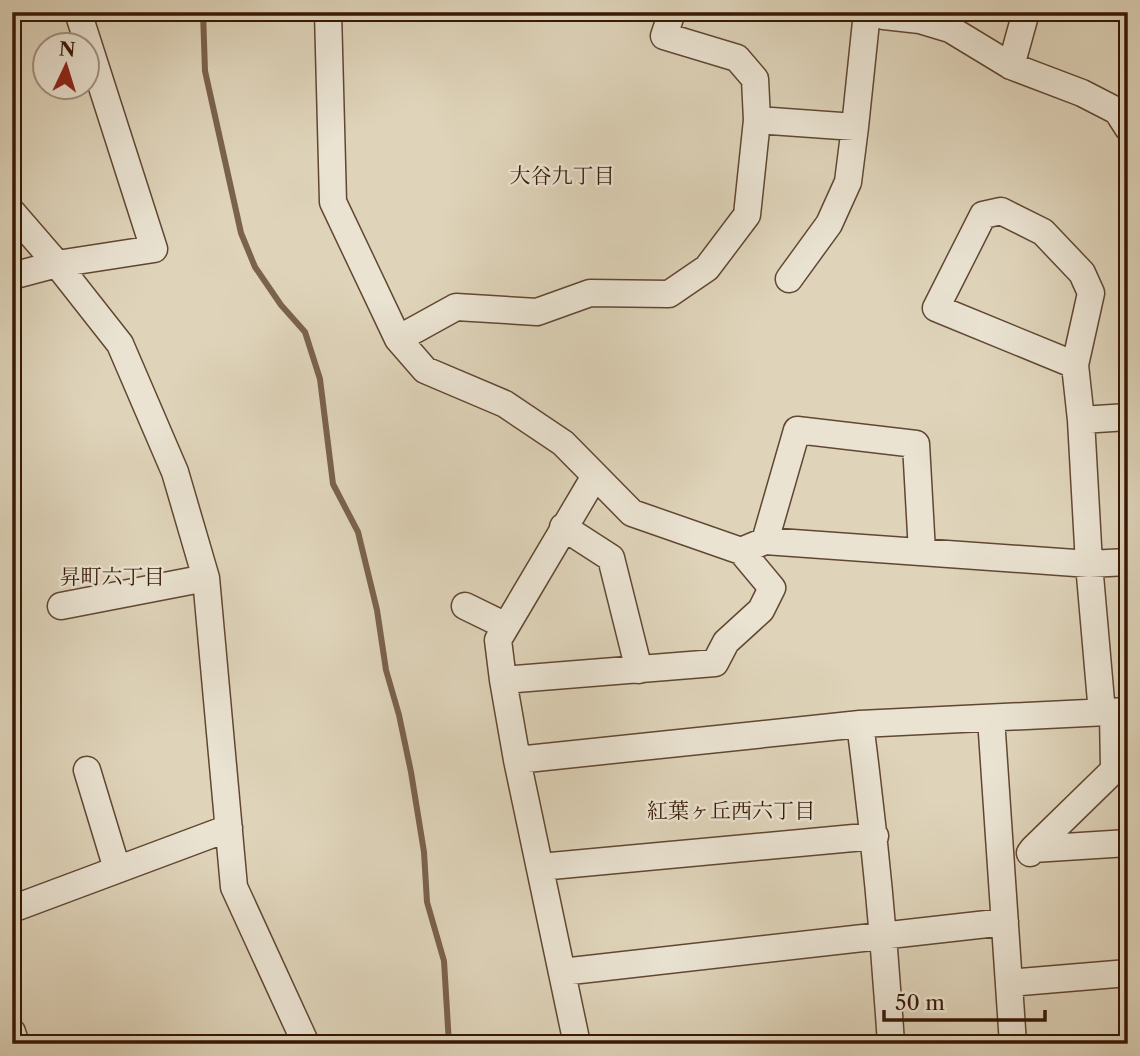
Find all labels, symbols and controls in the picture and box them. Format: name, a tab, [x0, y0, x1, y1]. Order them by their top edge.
north arrow	[32, 32, 102, 102]
text: N	[58, 37, 76, 62]
district label: 大谷九丁目	[510, 163, 615, 188]
district label: 昇町六丁目	[60, 564, 165, 589]
district label: 紅葉ヶ丘西六丁目	[647, 798, 815, 823]
scale bar	[884, 979, 1046, 1023]
text: 50 m	[895, 990, 945, 1015]

